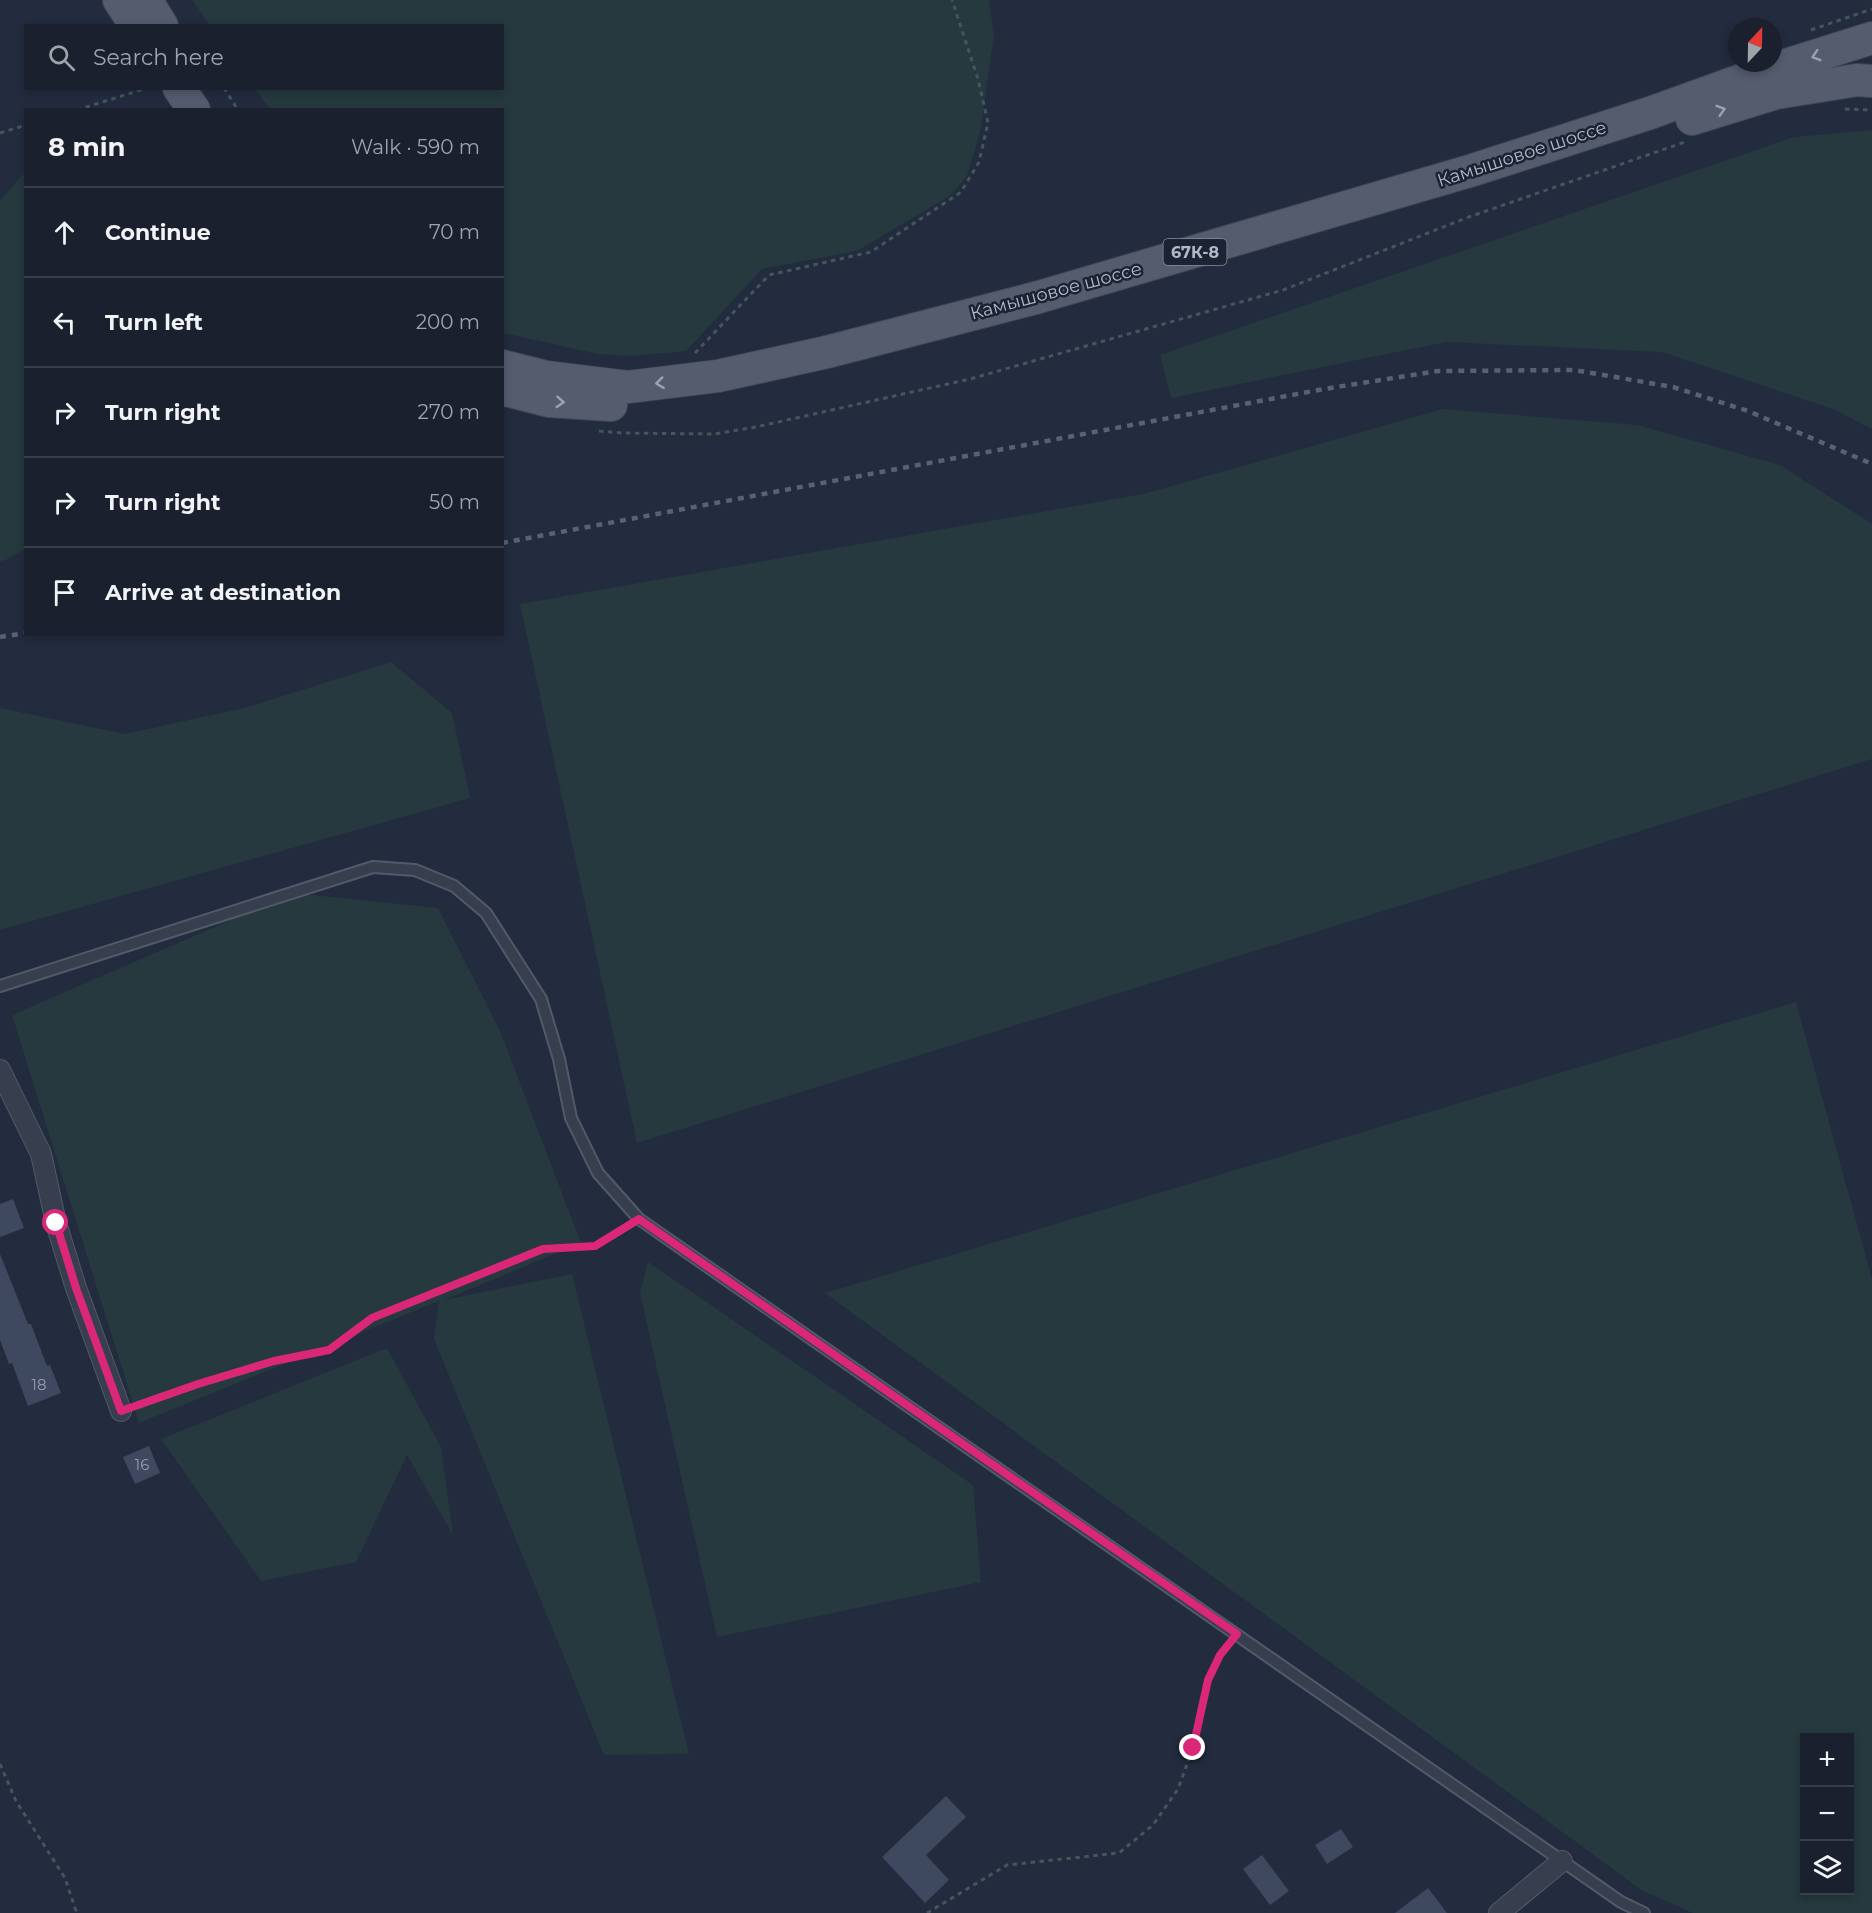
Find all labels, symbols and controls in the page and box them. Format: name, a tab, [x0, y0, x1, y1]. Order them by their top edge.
north arrow	[1728, 18, 1782, 72]
search box	[24, 24, 504, 90]
icon: search	[45, 41, 78, 74]
text: Search here	[93, 44, 224, 71]
one-way arrow	[1811, 49, 1822, 61]
one-way arrow	[1715, 105, 1726, 117]
street label: Камышовое шоссе	[1435, 116, 1609, 192]
text: 8 min	[48, 131, 126, 163]
text: Walk · 590 m	[351, 135, 480, 159]
icon: ahead	[48, 216, 81, 249]
text: Continue	[105, 219, 211, 246]
text: 70 m	[429, 220, 480, 244]
road number: 67К-8	[1164, 239, 1226, 265]
street label: Камышовое шоссе	[968, 257, 1144, 325]
icon: left	[48, 306, 81, 339]
text: Turn left	[105, 309, 203, 336]
text: 200 m	[416, 310, 480, 334]
one-way arrow	[656, 376, 665, 389]
one-way arrow	[555, 395, 564, 408]
icon: right	[48, 396, 81, 429]
text: Turn right	[105, 399, 220, 426]
text: 270 m	[418, 400, 480, 424]
icon: right	[48, 486, 81, 519]
text: Turn right	[105, 489, 220, 516]
text: 50 m	[429, 490, 480, 514]
icon: arrive	[48, 576, 81, 609]
text: Arrive at destination	[105, 579, 341, 606]
route start	[42, 1209, 68, 1235]
house number: 18	[32, 1375, 47, 1394]
house number: 16	[135, 1455, 149, 1474]
map controls	[1800, 1733, 1854, 1895]
button: +	[1800, 1733, 1854, 1787]
route end	[1179, 1734, 1205, 1760]
button: −	[1800, 1787, 1854, 1841]
button: layers	[1800, 1841, 1854, 1895]

